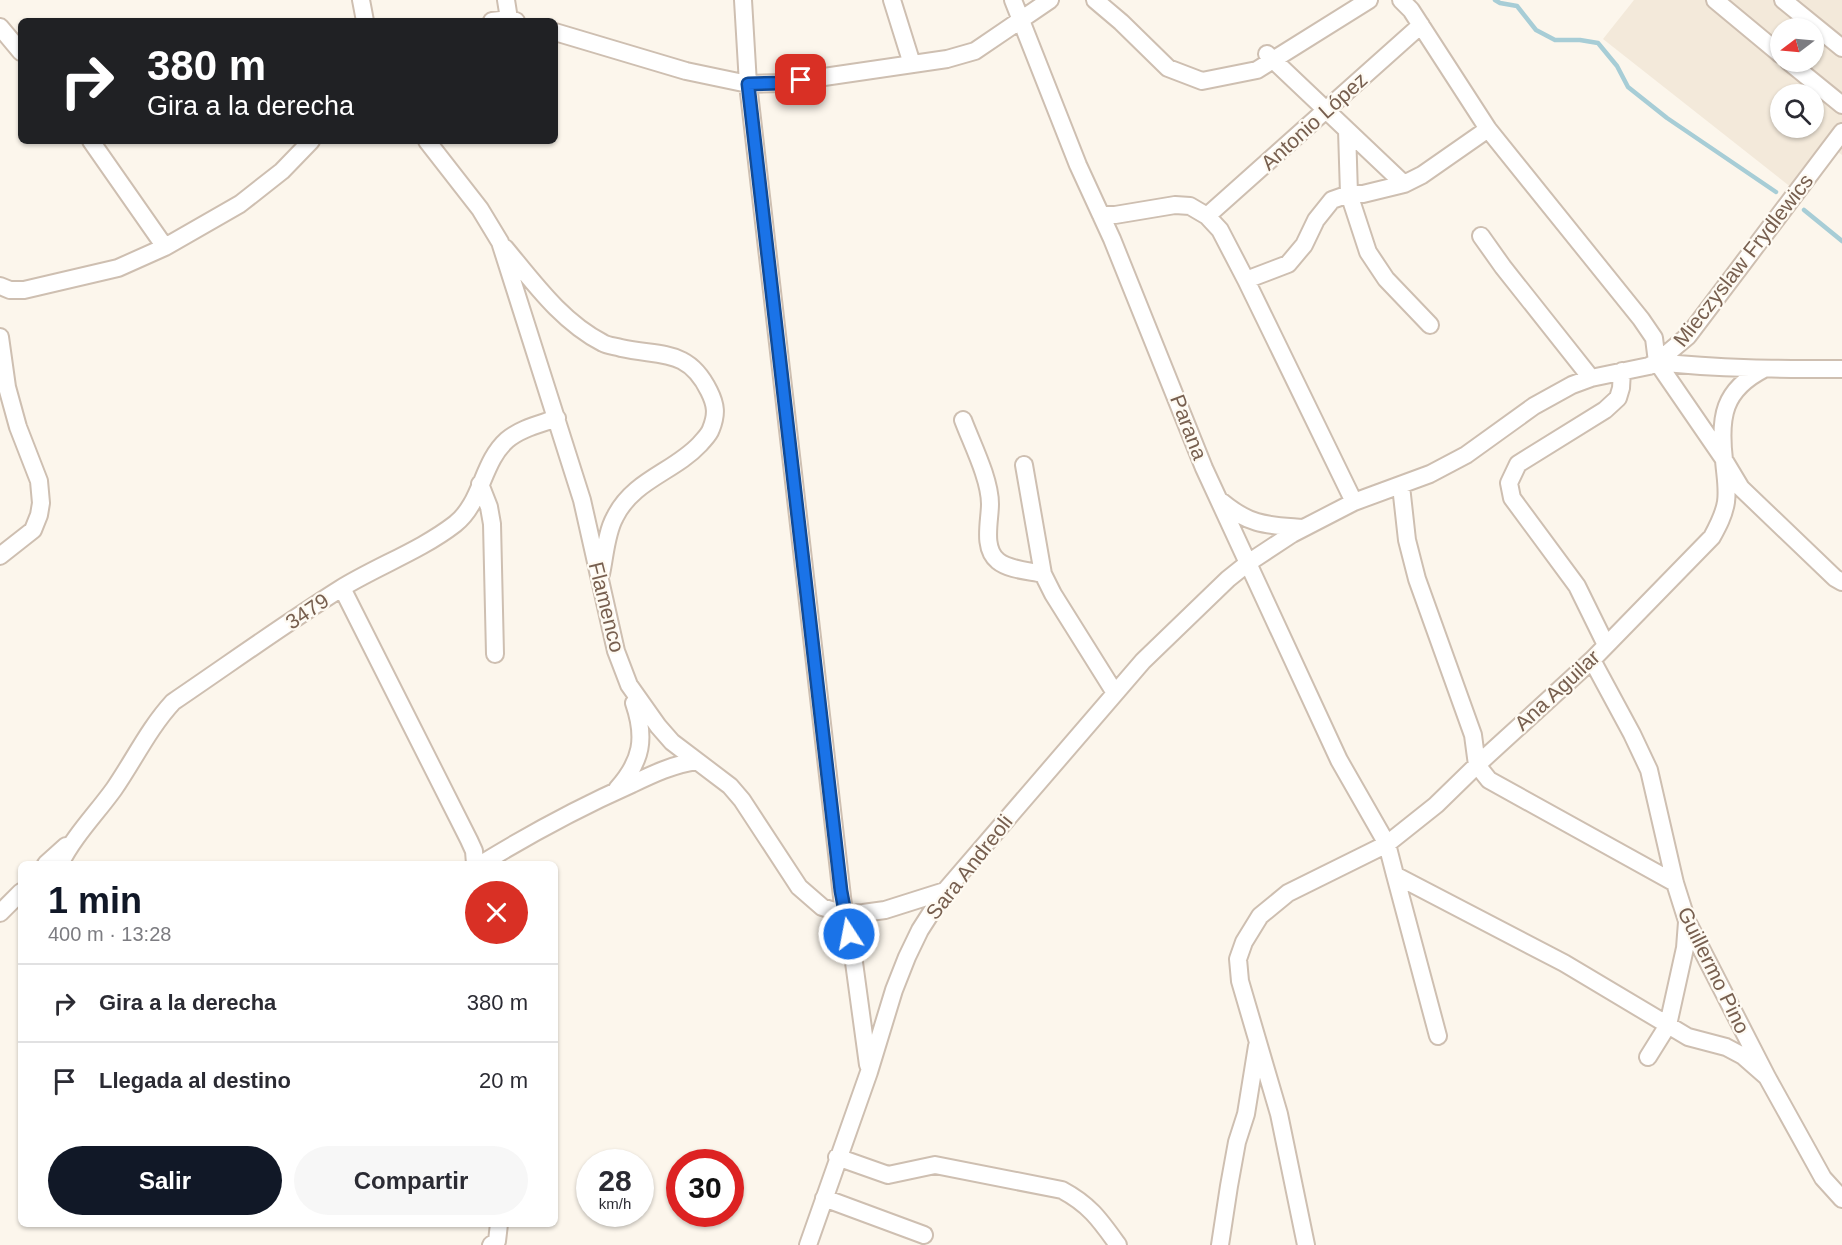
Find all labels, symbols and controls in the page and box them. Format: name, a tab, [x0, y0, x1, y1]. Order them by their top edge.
north arrow	[1770, 18, 1824, 72]
map controls	[1770, 18, 1824, 138]
icon: right	[48, 42, 126, 120]
text: 380 m	[147, 42, 266, 89]
pin	[775, 54, 826, 105]
icon: arrive	[784, 63, 817, 96]
street label: Antonio López	[1256, 68, 1372, 174]
button: search	[1770, 84, 1824, 138]
text: Gira a la derecha	[147, 91, 354, 121]
street label: Mieczyslaw Frydlewics	[1669, 169, 1817, 351]
street label: Parana	[1166, 391, 1212, 463]
street label: Flamenco	[585, 559, 629, 655]
street label: 3479	[281, 588, 333, 634]
street label: Ana Aguilar	[1510, 645, 1604, 735]
street label: Sara Andreoli	[921, 810, 1017, 924]
text: 1 min	[48, 880, 142, 921]
button: close	[465, 881, 528, 944]
position arrow	[817, 902, 881, 966]
street label: Guillermo Pino	[1673, 903, 1755, 1037]
text: 400 m · 13:28	[48, 923, 171, 945]
icon: right	[48, 987, 81, 1020]
text: Gira a la derecha	[99, 990, 276, 1015]
text: 380 m	[467, 990, 528, 1015]
icon: arrive	[48, 1065, 81, 1098]
text: Llegada al destino	[99, 1068, 291, 1093]
text: 20 m	[479, 1068, 528, 1093]
button: Salir	[48, 1146, 282, 1215]
button: Compartir	[294, 1146, 528, 1215]
speed limit sign: 30	[666, 1149, 744, 1227]
text: 28	[598, 1164, 632, 1197]
text: km/h	[599, 1195, 631, 1212]

